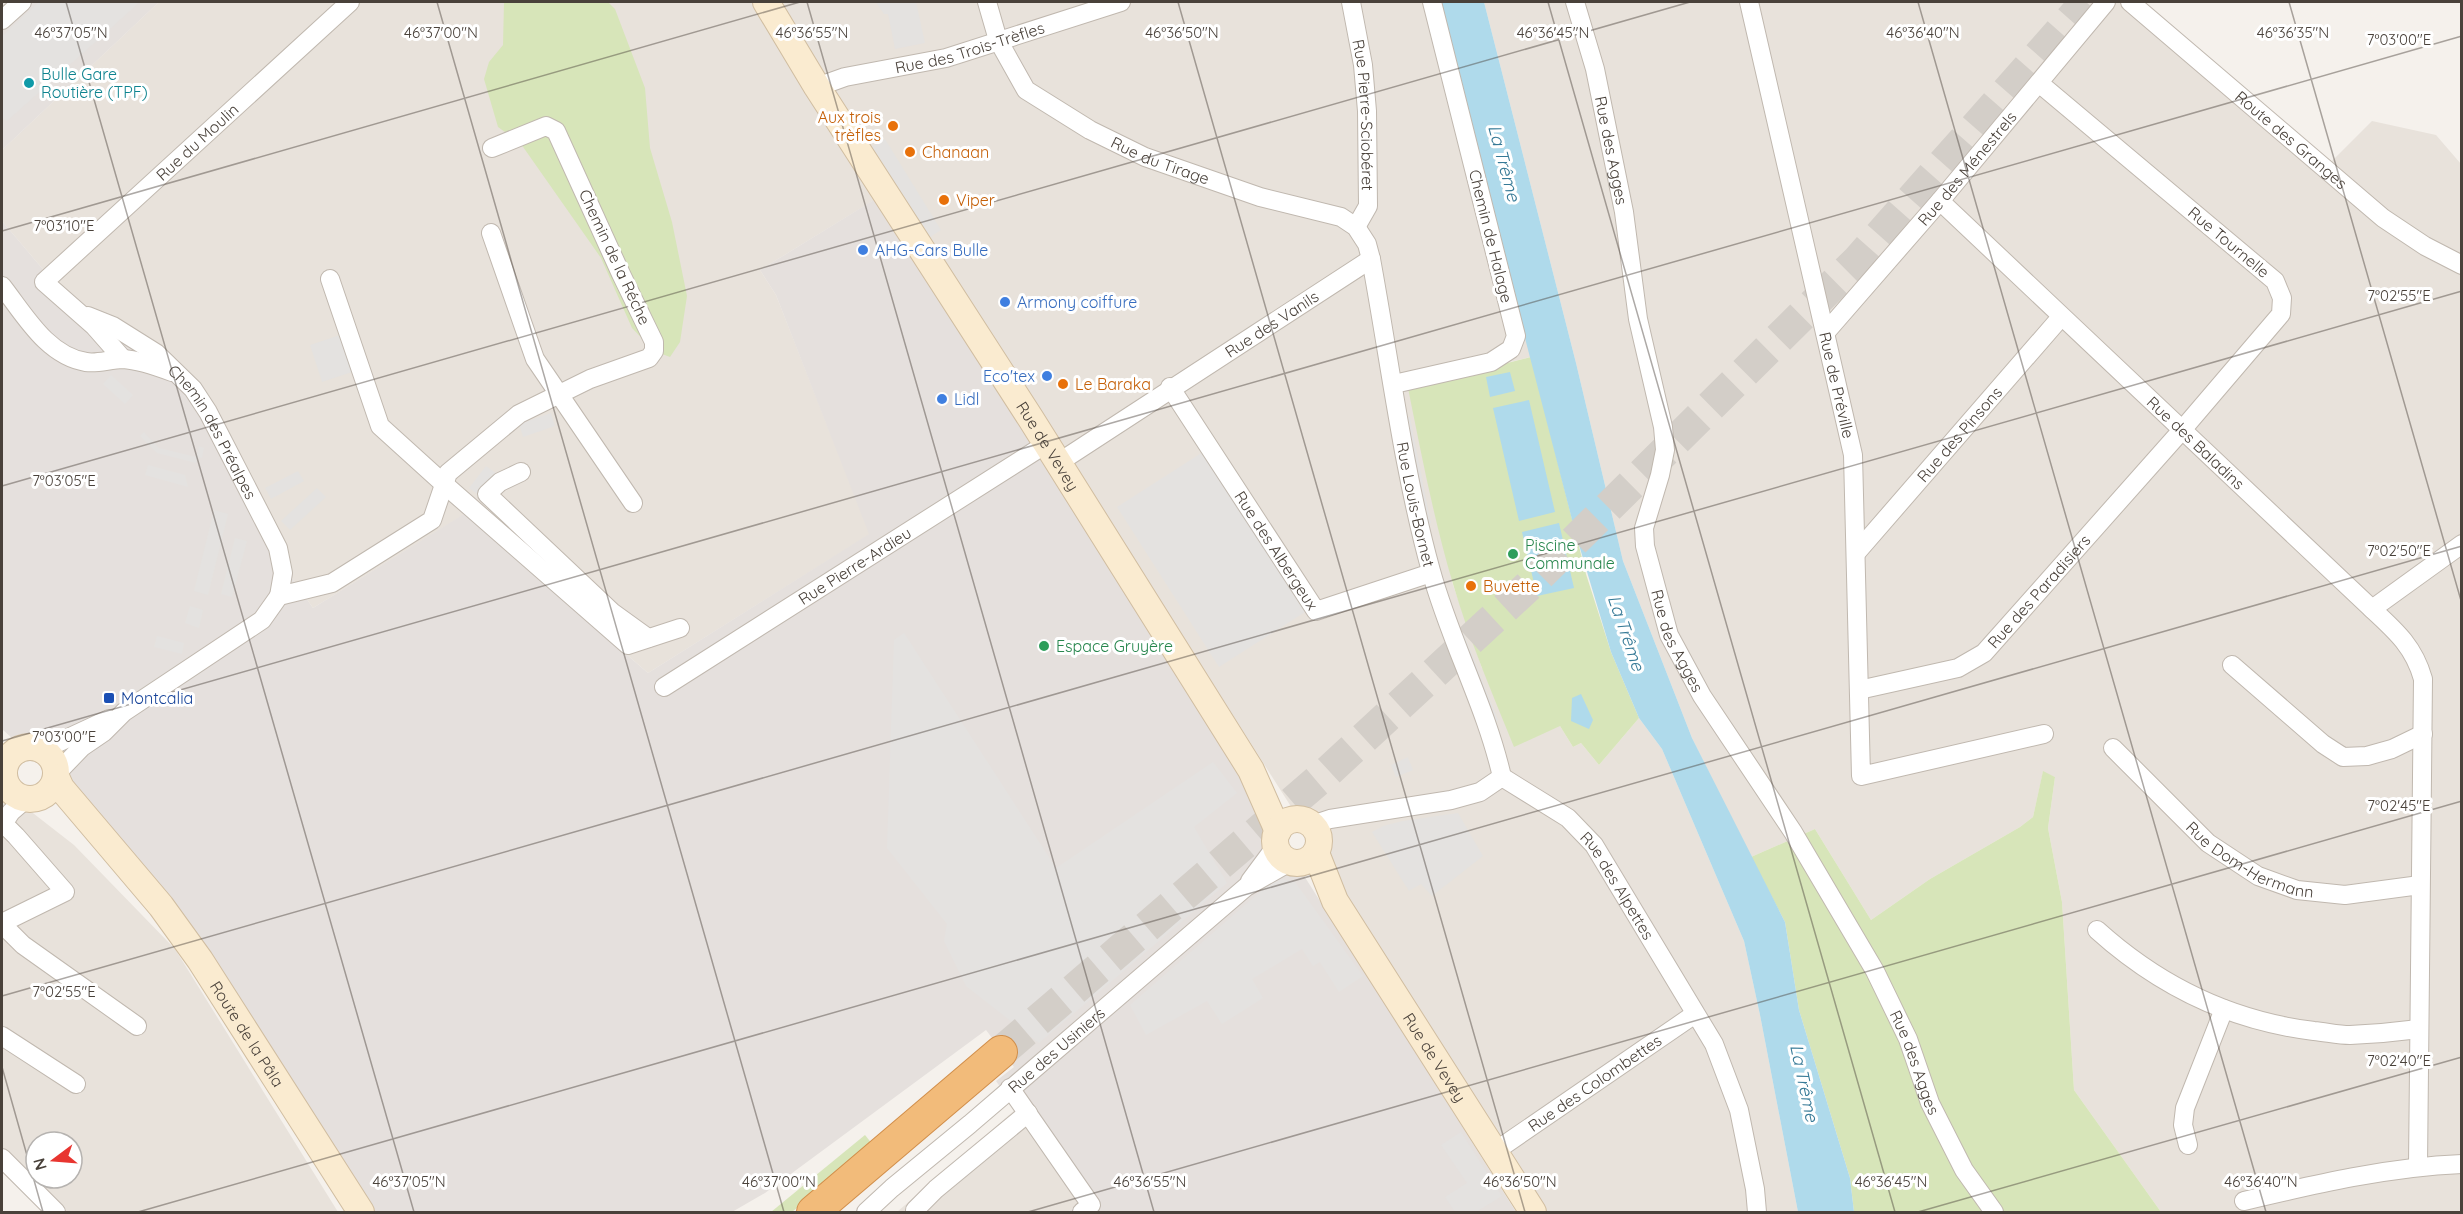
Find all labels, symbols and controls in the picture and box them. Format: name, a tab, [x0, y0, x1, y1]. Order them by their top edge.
street label: Rue des Trois-Trèfles	[893, 17, 1047, 77]
text: 46°37'05"N	[34, 23, 108, 42]
text: 46°37'00"N	[404, 23, 478, 42]
text: 46°36'55"N	[776, 23, 848, 42]
text: 46°36'50"N	[1145, 23, 1219, 42]
text: 46°36'45"N	[1517, 23, 1589, 42]
text: 46°36'40"N	[1886, 23, 1960, 42]
text: 46°36'35"N	[2257, 23, 2329, 42]
text: 7°03'00"E	[2367, 30, 2431, 49]
street label: Rue Pierre-Sciobéret	[1348, 38, 1378, 191]
place label: Bulle Gare Routière (TPF)	[41, 64, 148, 102]
marker: Bulle Gare Routière (TPF)	[22, 76, 36, 90]
street label: Route des Granges	[2231, 86, 2351, 193]
street label: Rue des Agges	[1591, 94, 1632, 206]
street label: Rue du Moulin	[152, 99, 243, 185]
place label: Aux trois trèfles	[818, 107, 881, 145]
street label: Rue des Ménestrels	[1913, 107, 2021, 230]
marker: Aux trois trèfles	[886, 119, 900, 133]
water label: La Trême	[1483, 122, 1526, 205]
street label: Rue du Tirage	[1108, 132, 1212, 189]
place label: Chanaan	[922, 142, 989, 162]
marker: Chanaan	[903, 145, 917, 159]
street label: Chemin de Halage	[1465, 167, 1517, 305]
street label: Chemin de la Réche	[575, 186, 655, 328]
place label: Viper	[956, 190, 995, 210]
marker: Viper	[937, 193, 951, 207]
street label: Rue Tournelle	[2184, 202, 2274, 282]
text: 7°03'10"E	[33, 216, 95, 235]
place label: AHG-Cars Bulle	[875, 240, 988, 260]
marker: AHG-Cars Bulle	[856, 243, 870, 257]
street label: Rue des Vanils	[1221, 286, 1322, 362]
text: 7°02'55"E	[2367, 286, 2431, 305]
place label: Armony coiffure	[1017, 292, 1137, 312]
marker: Armony coiffure	[998, 295, 1012, 309]
street label: Rue de Préville	[1815, 330, 1859, 440]
street label: Chemin des Préalpes	[164, 360, 261, 503]
place label: Eco'tex	[983, 366, 1035, 386]
marker: Eco'tex	[1040, 369, 1054, 383]
place label: Le Baraka	[1075, 374, 1151, 394]
marker: Le Baraka	[1056, 377, 1070, 391]
street label: Rue des Pinsons	[1912, 382, 2006, 486]
place label: Lidl	[954, 389, 979, 409]
marker: Lidl	[935, 392, 949, 406]
street label: Rue des Baladins	[2143, 392, 2249, 494]
street label: Rue de Vevey	[1012, 398, 1083, 495]
street label: Rue Louis-Bornet	[1392, 440, 1439, 569]
text: 7°03'05"E	[32, 471, 96, 490]
street label: Rue des Albergeux	[1230, 487, 1323, 614]
street label: Rue Pierre-Ardieu	[795, 522, 915, 609]
street label: Rue des Paradisiers	[1983, 530, 2095, 652]
place label: Piscine Communale	[1525, 535, 1615, 573]
text: 7°02'50"E	[2367, 541, 2431, 560]
marker: Piscine Communale	[1506, 547, 1520, 561]
place label: Buvette	[1483, 576, 1540, 596]
marker: Buvette	[1464, 579, 1478, 593]
street label: Rue des Agges	[1647, 587, 1708, 696]
water label: La Trême	[1603, 592, 1650, 674]
place label: Espace Gruyère	[1056, 636, 1173, 656]
marker: Espace Gruyère	[1037, 639, 1051, 653]
place label: Montcalia	[121, 688, 193, 708]
marker: Montcalia	[102, 691, 116, 705]
text: 7°03'00"E	[32, 727, 96, 746]
text: 7°02'45"E	[2367, 796, 2431, 815]
street label: Rue Dom-Hermann	[2182, 817, 2315, 902]
street label: Rue des Alpettes	[1576, 827, 1659, 943]
street label: Route de la Pâla	[206, 977, 288, 1090]
text: 7°02'55"E	[32, 982, 96, 1001]
street label: Rue des Usiniers	[1004, 1003, 1109, 1097]
street label: Rue des Agges	[1886, 1007, 1944, 1118]
street label: Rue de Vevey	[1399, 1009, 1470, 1106]
street label: Rue des Colombettes	[1524, 1030, 1665, 1136]
water label: La Trême	[1785, 1042, 1824, 1124]
text: 7°02'40"E	[2367, 1051, 2431, 1070]
north arrow	[24, 1130, 84, 1190]
text: N	[28, 1156, 51, 1173]
text: 46°37'05"N	[372, 1172, 446, 1191]
text: 46°37'00"N	[742, 1172, 816, 1191]
text: 46°36'55"N	[1114, 1172, 1186, 1191]
text: 46°36'50"N	[1483, 1172, 1557, 1191]
text: 46°36'45"N	[1855, 1172, 1927, 1191]
text: 46°36'40"N	[2224, 1172, 2298, 1191]

